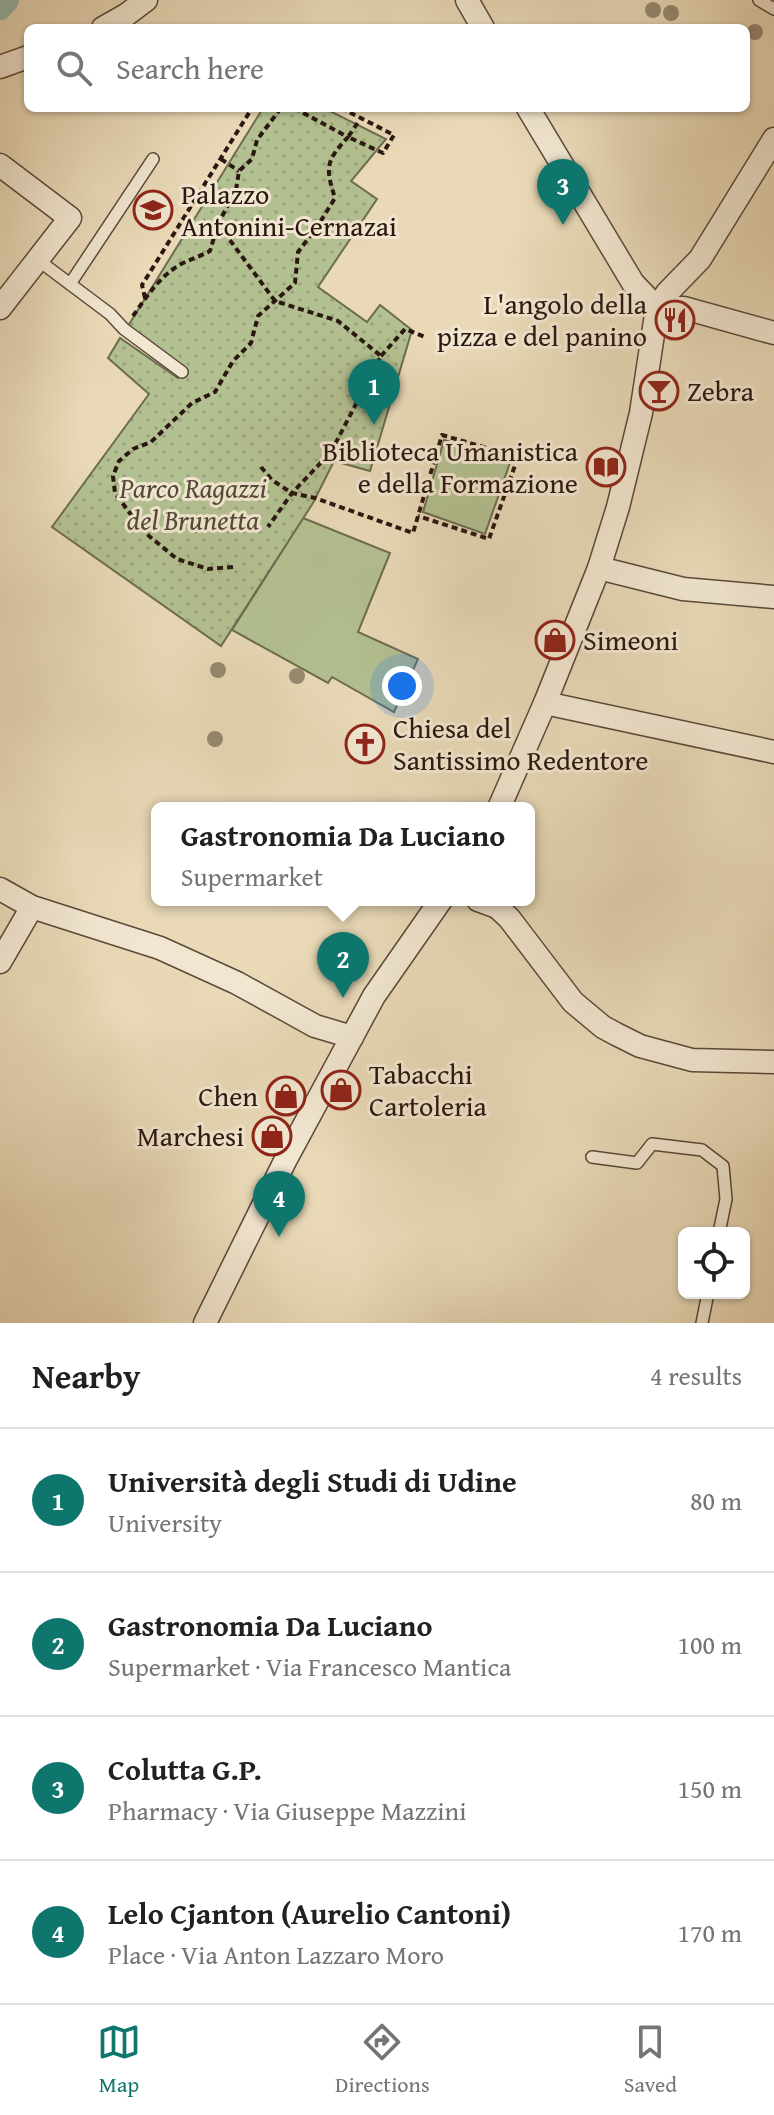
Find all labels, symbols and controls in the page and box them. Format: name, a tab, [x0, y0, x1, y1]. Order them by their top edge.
search box	[24, 24, 750, 112]
icon: search	[52, 46, 96, 90]
text: Search here	[116, 46, 264, 90]
pin: 3	[537, 159, 589, 225]
place label: Palazzo Antonini-Cernazai	[181, 173, 397, 246]
school or university icon: Palazzo Antonini-Cernazai	[132, 189, 174, 231]
place label: L'angolo della pizza e del panino	[437, 283, 648, 356]
restaurant icon: L'angolo della pizza e del panino	[654, 299, 696, 341]
pin: 1	[348, 359, 400, 425]
bar icon: Zebra	[638, 370, 680, 412]
place label: Zebra	[687, 370, 755, 411]
place label: Biblioteca Umanistica e della Formazione	[322, 430, 579, 503]
library icon: Biblioteca Umanistica e della Formazione	[585, 446, 627, 488]
park label: Parco Ragazzi del Brunetta	[118, 467, 267, 540]
shop icon: Simeoni	[534, 619, 576, 661]
place label: Simeoni	[583, 619, 679, 660]
your location	[382, 666, 422, 706]
place label: Chiesa del Santissimo Redentore	[393, 707, 648, 780]
church icon: Chiesa del Santissimo Redentore	[344, 723, 386, 765]
popup	[151, 802, 535, 906]
text: Gastronomia Da Luciano	[181, 813, 505, 857]
text: Supermarket	[181, 857, 323, 896]
pin: 2	[317, 932, 369, 998]
place label: Tabacchi Cartoleria	[369, 1053, 488, 1126]
shop icon: Tabacchi Cartoleria	[320, 1069, 362, 1111]
place label: Chen	[198, 1075, 258, 1116]
shop icon: Chen	[265, 1075, 307, 1117]
place label: Marchesi	[137, 1115, 244, 1156]
shop icon: Marchesi	[251, 1115, 293, 1157]
pin: 4	[253, 1171, 305, 1237]
map controls	[678, 1227, 750, 1299]
button: locate	[678, 1227, 750, 1299]
text: Nearby	[32, 1351, 141, 1400]
text: 4 results	[650, 1356, 742, 1395]
text: Università degli Studi di Udine	[108, 1459, 517, 1503]
text: 1	[51, 1481, 65, 1520]
text: 80 m	[690, 1481, 742, 1520]
text: University	[108, 1503, 222, 1542]
text: Gastronomia Da Luciano	[108, 1603, 432, 1647]
text: 2	[51, 1625, 65, 1664]
text: 100 m	[677, 1625, 742, 1664]
text: Supermarket · Via Francesco Mantica	[108, 1647, 511, 1686]
text: Colutta G.P.	[108, 1747, 262, 1791]
text: 3	[51, 1769, 65, 1808]
text: 150 m	[677, 1769, 742, 1808]
text: Pharmacy · Via Giuseppe Mazzini	[108, 1791, 466, 1830]
text: Lelo Cjanton (Aurelio Cantoni)	[108, 1891, 511, 1935]
text: 4	[51, 1913, 65, 1952]
text: 170 m	[677, 1913, 742, 1952]
text: Place · Via Anton Lazzaro Moro	[108, 1935, 444, 1974]
tab: Map	[97, 2020, 141, 2100]
tab: Directions	[335, 2020, 430, 2100]
tab: Saved	[624, 2020, 677, 2100]

